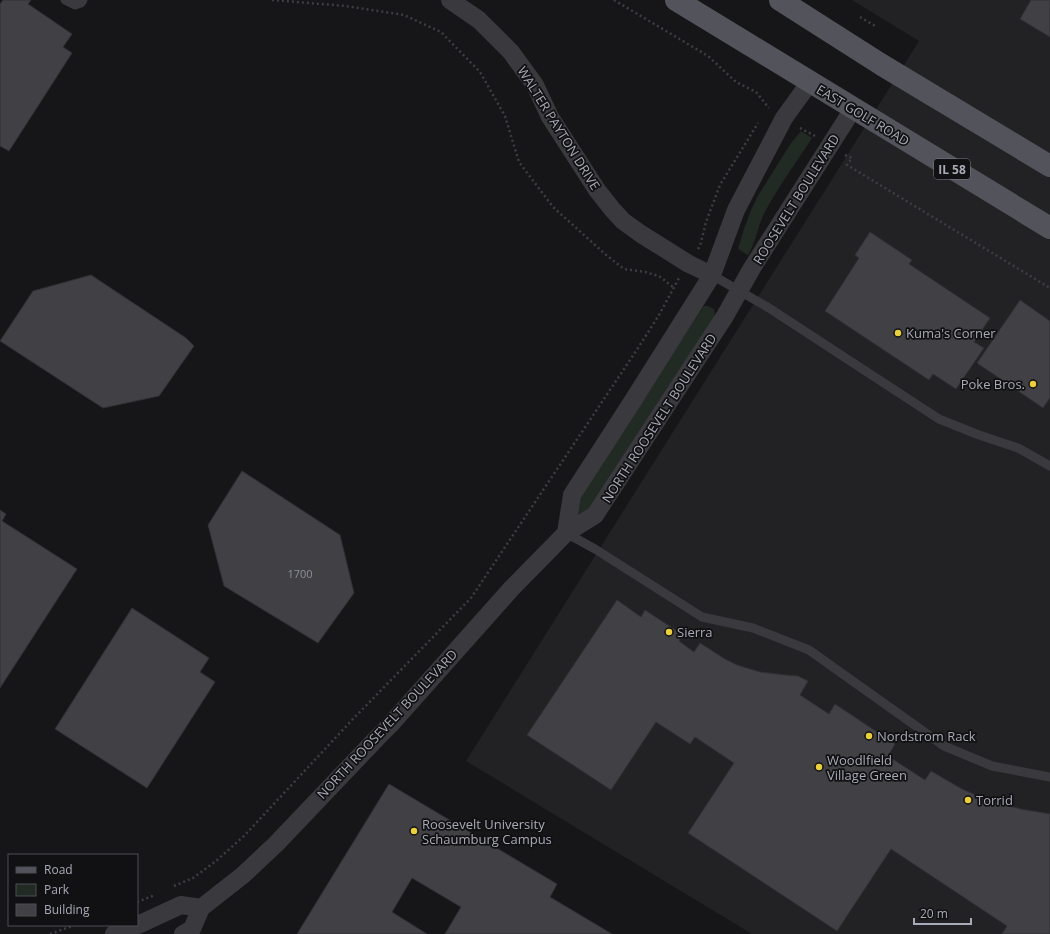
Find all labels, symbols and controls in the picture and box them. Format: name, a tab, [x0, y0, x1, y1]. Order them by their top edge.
street label: WALTER PAYTON DRIVE	[514, 63, 604, 193]
street label: EAST GOLF ROAD	[813, 80, 913, 150]
street label: ROOSEVELT BOULEVARD	[749, 130, 843, 268]
road number: IL 58	[934, 159, 970, 179]
place label: Kuma's Corner	[906, 324, 996, 342]
marker: Kuma's Corner	[893, 328, 903, 338]
street label: NORTH ROOSEVELT BOULEVARD	[597, 330, 721, 506]
place label: Poke Bros.	[961, 375, 1025, 393]
marker: Poke Bros.	[1028, 379, 1038, 389]
house number: 1700	[287, 566, 313, 581]
place label: Sierra	[677, 623, 713, 641]
marker: Sierra	[664, 627, 674, 637]
street label: NORTH ROOSEVELT BOULEVARD	[313, 645, 461, 803]
place label: Nordstrom Rack	[877, 727, 976, 745]
marker: Nordstrom Rack	[864, 731, 874, 741]
place label: Woodlfield Village Green	[827, 751, 907, 784]
marker: Woodlfield Village Green	[814, 762, 824, 772]
place label: Torrid	[976, 791, 1013, 809]
marker: Torrid	[963, 795, 973, 805]
place label: Roosevelt University Schaumburg Campus	[422, 815, 552, 848]
marker: Roosevelt University Schaumburg Campus	[409, 826, 419, 836]
legend	[8, 854, 138, 926]
text: Road	[44, 861, 73, 878]
text: Park	[44, 881, 70, 898]
scale bar	[914, 900, 971, 926]
text: Building	[44, 901, 90, 918]
text: 20 m	[920, 905, 948, 922]

